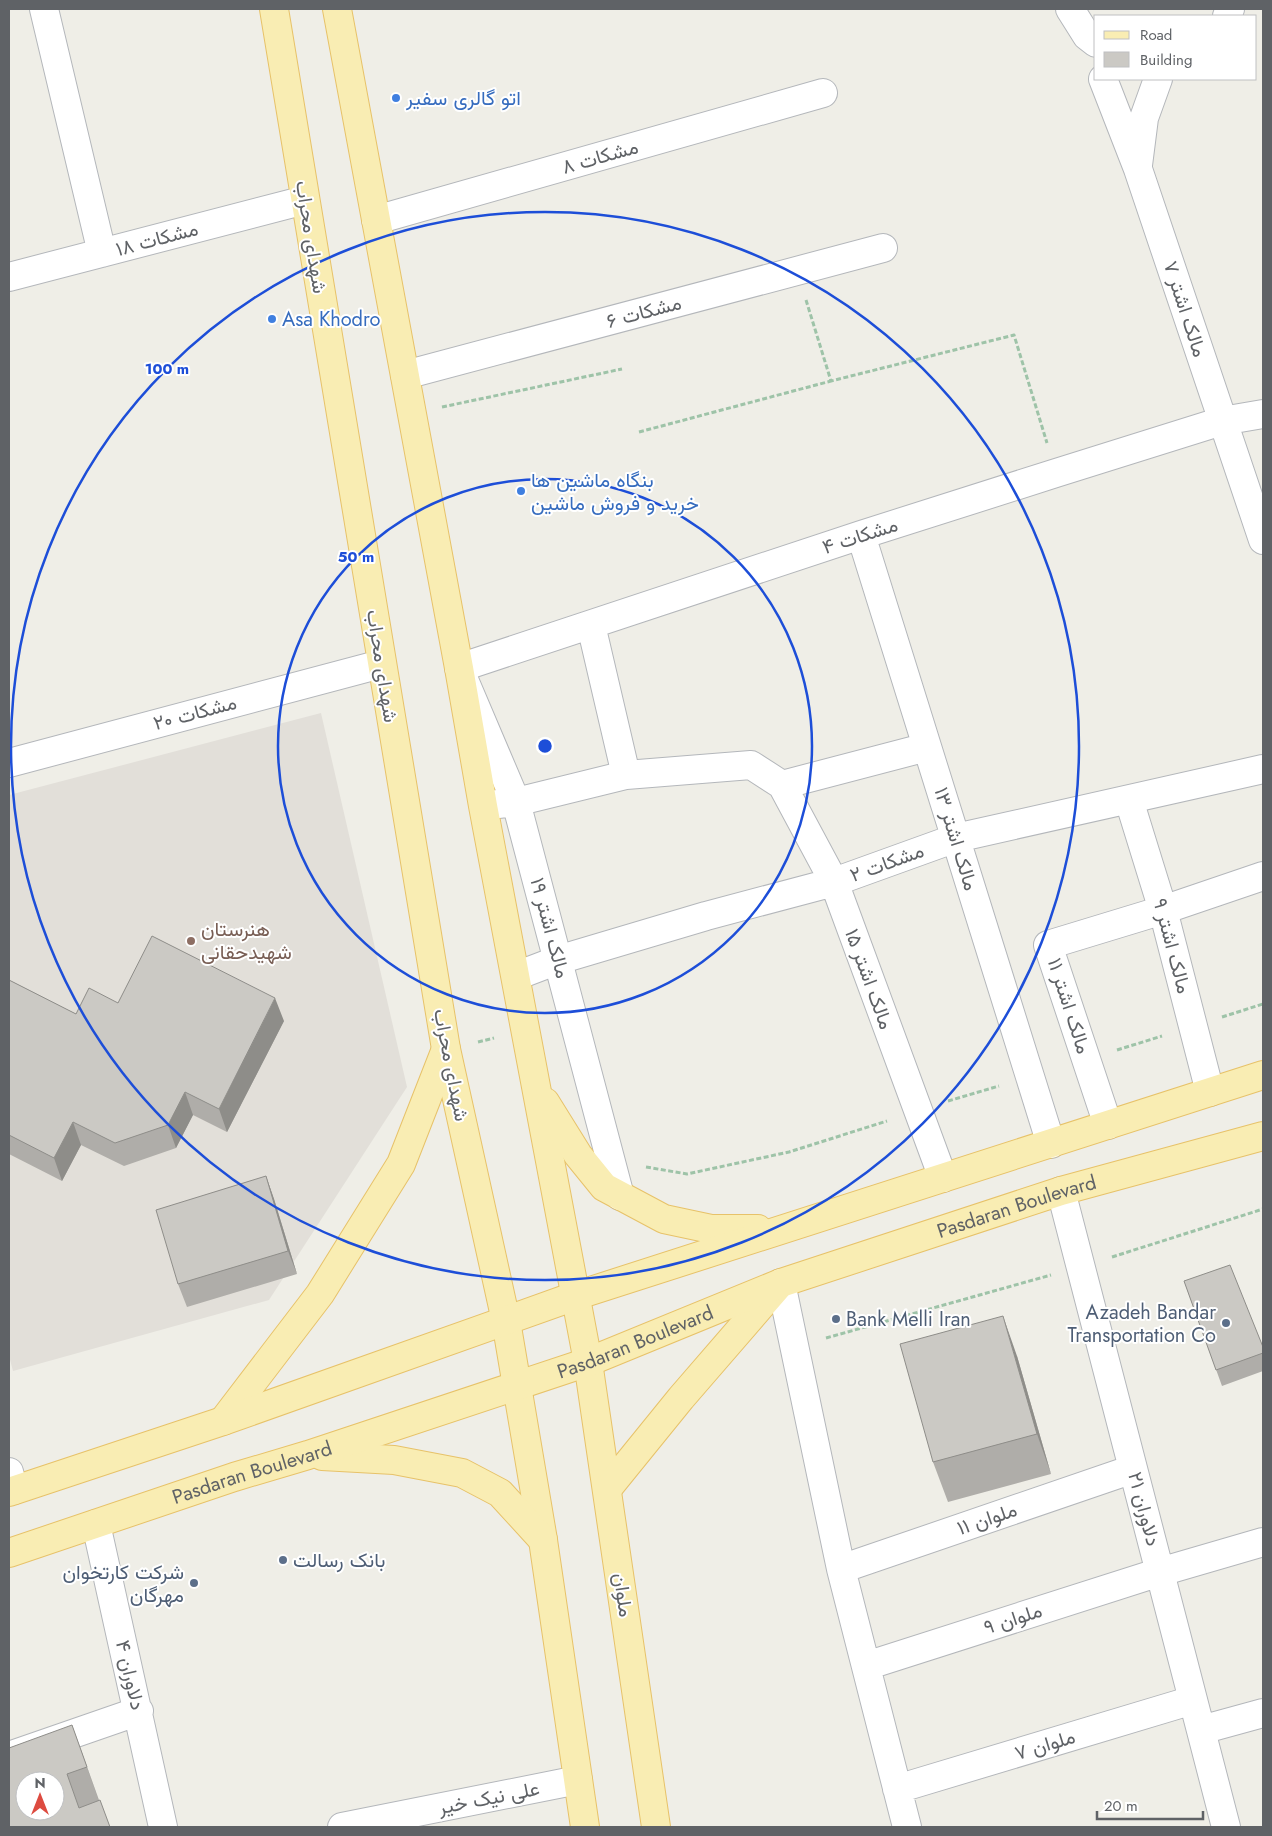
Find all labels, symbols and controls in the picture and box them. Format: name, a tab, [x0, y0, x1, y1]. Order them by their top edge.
legend	[1094, 15, 1257, 80]
text: Road	[1140, 24, 1172, 46]
text: Building	[1140, 49, 1192, 71]
place label: اتو گالری سفیر	[405, 84, 521, 113]
marker: اتو گالری سفیر	[390, 92, 402, 104]
street label: مشکات ۸	[558, 132, 642, 182]
street label: شهدای محراب	[288, 178, 334, 296]
street label: مشکات ۱۸	[113, 214, 201, 264]
street label: مالک اشتر ۷	[1156, 257, 1214, 361]
street label: مشکات ۶	[603, 288, 685, 336]
place label: Asa Khodro	[282, 305, 381, 334]
marker: Asa Khodro	[266, 313, 278, 325]
text: 100 m	[145, 358, 189, 380]
place label: بنگاه ماشین ها خرید و فروش ماشین	[531, 466, 699, 518]
marker: بنگاه ماشین ها خرید و فروش ماشین	[515, 485, 527, 497]
street label: مشکات ۴	[818, 510, 902, 562]
text: 50 m	[338, 546, 374, 568]
street label: شهدای محراب	[359, 607, 405, 725]
street label: مشکات ۲۰	[150, 688, 240, 738]
centre of rings	[536, 737, 554, 755]
street label: مالک اشتر ۱۳	[927, 784, 985, 894]
street label: مشکات ۲	[846, 836, 928, 890]
street label: مالک اشتر ۱۹	[523, 874, 577, 982]
street label: مالک اشتر ۹	[1145, 895, 1199, 997]
place label: هنرستان شهیدحقانی	[201, 915, 292, 967]
street label: مالک اشتر ۱۵	[837, 925, 901, 1033]
marker: هنرستان شهیدحقانی	[185, 935, 197, 947]
street label: مالک اشتر ۱۱	[1040, 954, 1098, 1058]
street label: شهدای محراب	[426, 1006, 476, 1124]
street label: Pasdaran Boulevard	[933, 1168, 1100, 1245]
street label: Pasdaran Boulevard	[553, 1298, 718, 1386]
place label: Azadeh Bandar Transportation Co	[1068, 1298, 1216, 1350]
place label: Bank Melli Iran	[846, 1305, 971, 1334]
marker: Bank Melli Iran	[830, 1313, 842, 1325]
marker: Azadeh Bandar Transportation Co	[1220, 1317, 1232, 1329]
street label: Pasdaran Boulevard	[168, 1434, 336, 1511]
street label: دلاوران ۲۱	[1120, 1469, 1168, 1549]
street label: ملوان ۱۱	[953, 1495, 1021, 1543]
place label: بانک رسالت	[293, 1546, 385, 1575]
marker: بانک رسالت	[277, 1554, 289, 1566]
place label: شرکت کارتخوان مهرگان	[62, 1558, 184, 1610]
street label: ملوان	[606, 1571, 640, 1619]
marker: شرکت کارتخوان مهرگان	[188, 1577, 200, 1589]
street label: ملوان ۹	[980, 1596, 1046, 1642]
street label: دلاوران ۴	[108, 1637, 152, 1713]
street label: ملوان ۷	[1011, 1722, 1079, 1768]
north arrow	[15, 1771, 65, 1821]
text: N	[34, 1773, 46, 1793]
street label: علی نیک خیر	[435, 1774, 542, 1822]
scale bar	[1097, 1788, 1203, 1820]
text: 20 m	[1104, 1795, 1138, 1817]

